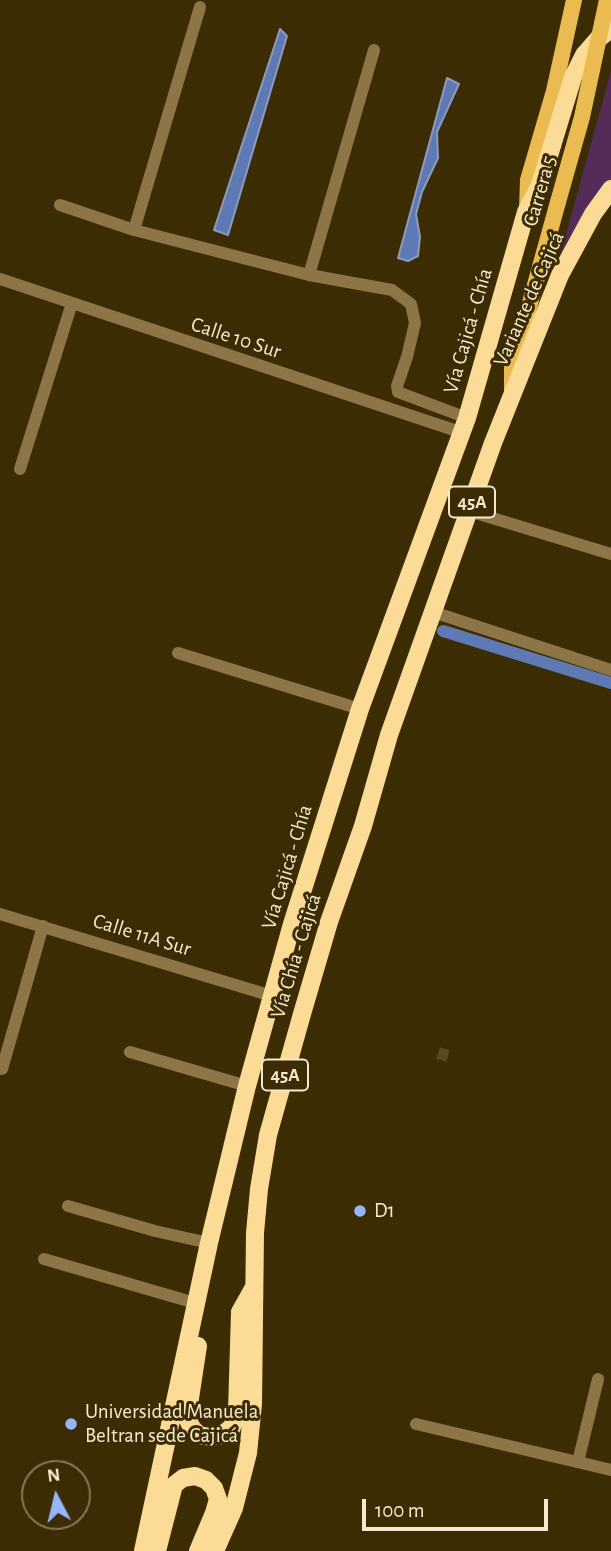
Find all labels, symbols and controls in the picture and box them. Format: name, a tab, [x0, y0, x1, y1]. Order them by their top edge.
street label: Carrera 5	[518, 153, 562, 229]
street label: Variante de Cajicá	[488, 228, 570, 370]
street label: Vía Cajicá - Chía	[438, 266, 498, 396]
street label: Calle 10 Sur	[188, 312, 284, 364]
road number: 45A	[449, 486, 495, 517]
street label: Vía Cajicá - Chía	[256, 802, 318, 932]
street label: Vía Chía - Cajicá	[265, 891, 327, 1021]
street label: Calle 11A Sur	[90, 908, 194, 962]
road number: 45A	[262, 1060, 308, 1091]
place label: D1	[374, 1198, 395, 1224]
marker: D1	[352, 1203, 368, 1219]
place label: Universidad Manuela Beltran sede Cajicá	[85, 1399, 258, 1449]
marker: Universidad Manuela Beltran sede Cajicá	[63, 1416, 79, 1432]
north arrow	[21, 1460, 91, 1530]
text: N	[46, 1465, 61, 1486]
scale bar	[366, 1484, 552, 1528]
text: 100 m	[375, 1500, 425, 1521]

